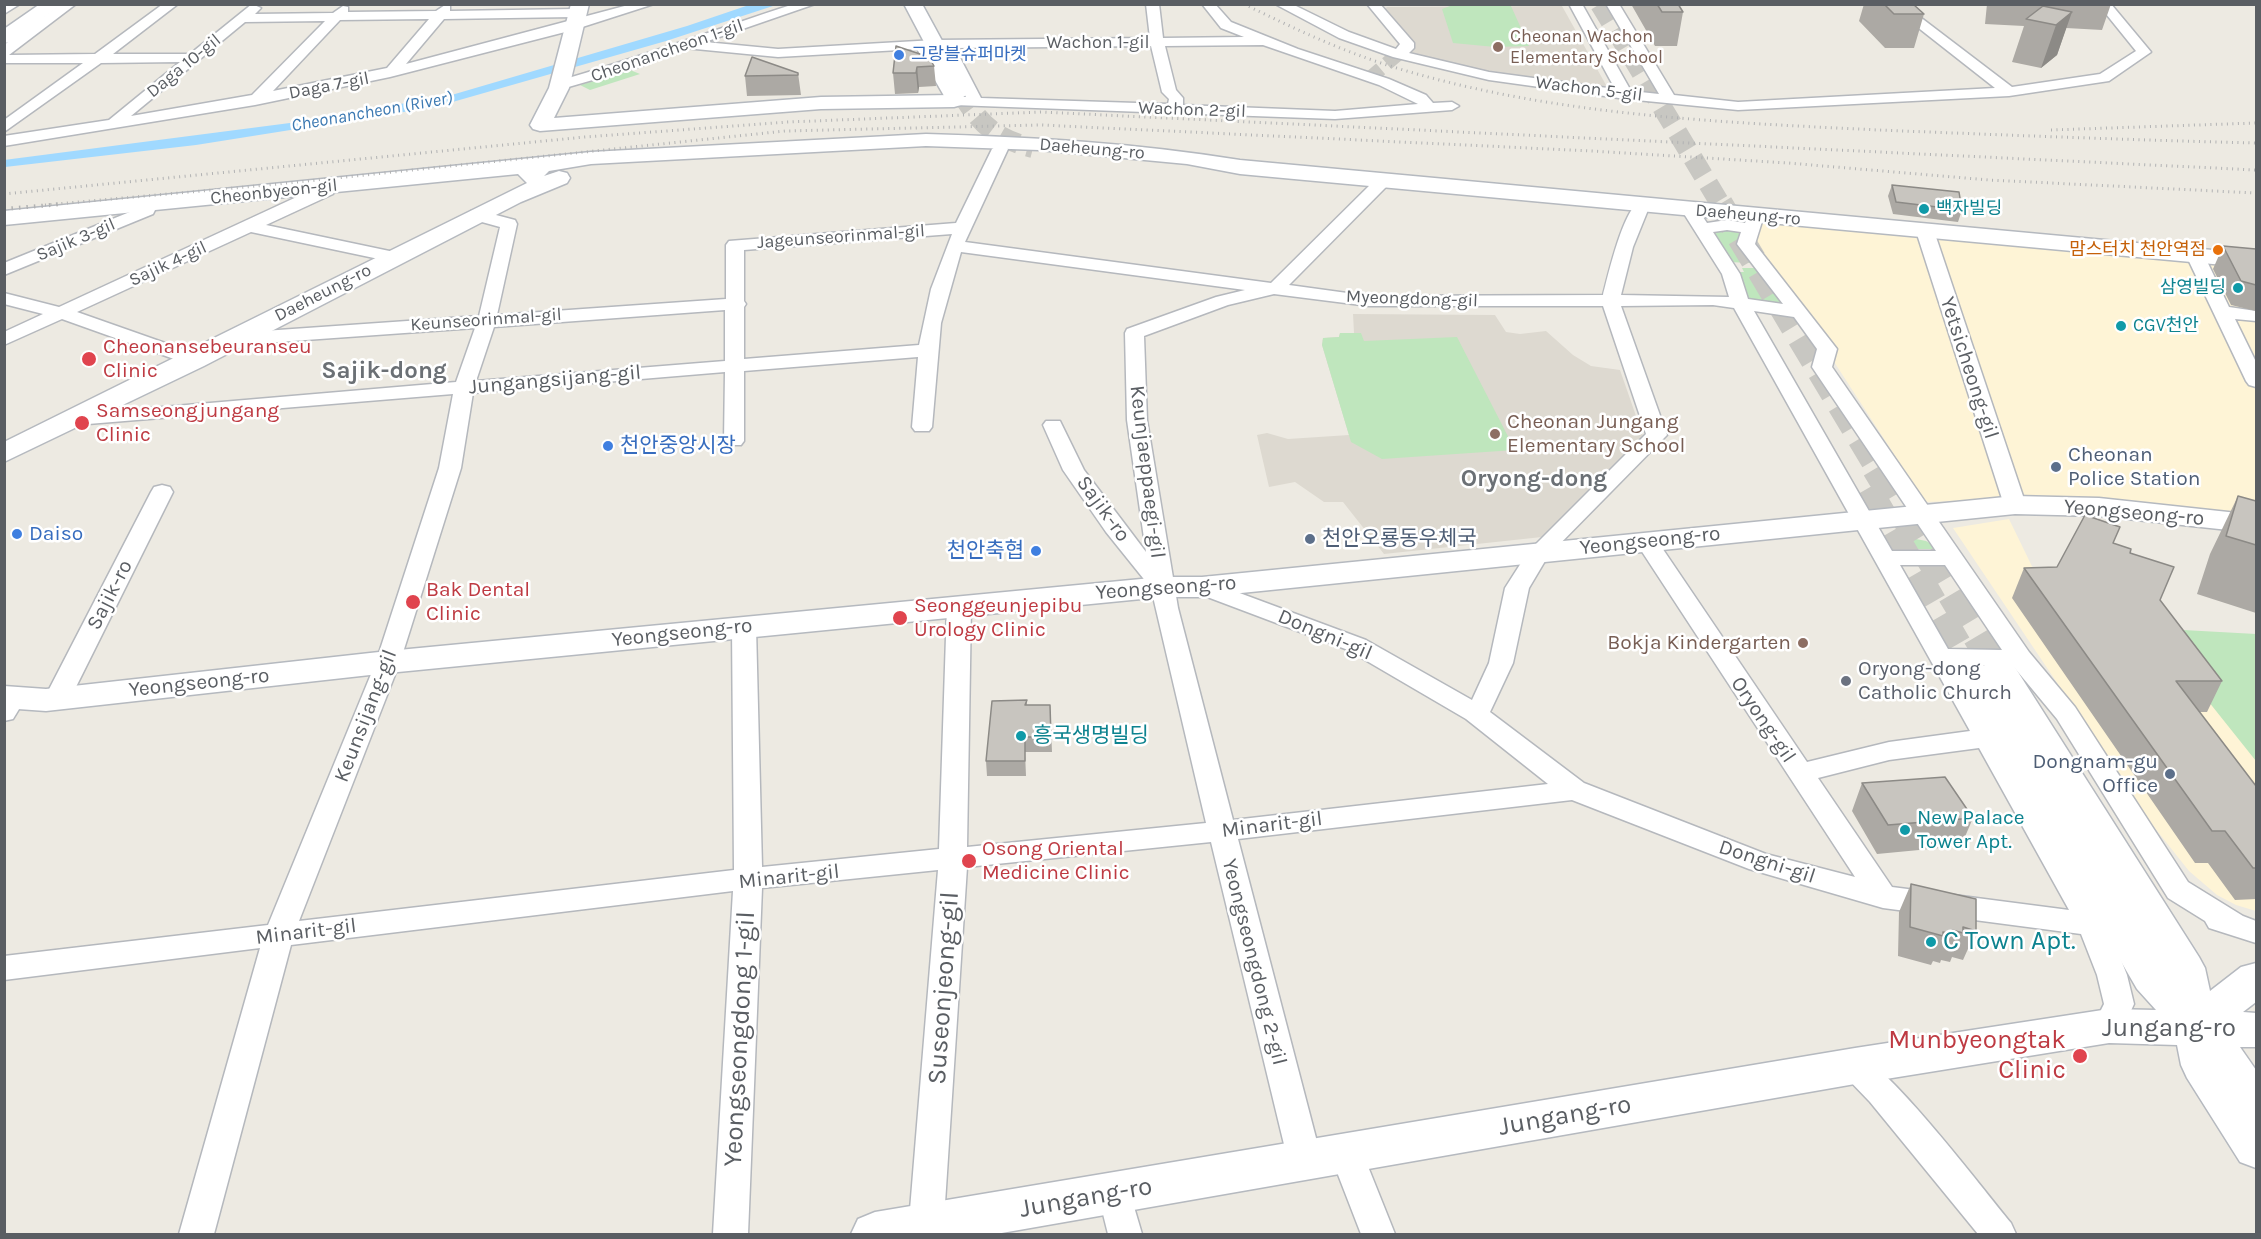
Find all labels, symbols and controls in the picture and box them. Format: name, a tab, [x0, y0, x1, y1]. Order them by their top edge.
street label: Cheonancheon 1-gil	[588, 15, 746, 87]
place label: Cheonan Wachon Elementary School	[1510, 26, 1663, 68]
street label: Daga 10-gil	[142, 29, 226, 103]
street label: Wachon 1-gil	[1046, 32, 1150, 54]
marker: Cheonan Wachon Elementary School	[1491, 40, 1505, 54]
place label: 그랑블슈퍼마켓	[911, 44, 1027, 66]
marker: 그랑블슈퍼마켓	[892, 48, 906, 62]
street label: Daga 7-gil	[287, 68, 371, 104]
street label: Wachon 5-gil	[1534, 72, 1644, 106]
water label: Cheonancheon (River)	[290, 87, 454, 137]
street label: Wachon 2-gil	[1138, 97, 1246, 123]
street label: Daeheung-ro	[1038, 134, 1146, 164]
street label: Cheonbyeon-gil	[209, 175, 339, 209]
place label: 백자빌딩	[1936, 198, 2002, 220]
street label: Daeheung-ro	[1694, 200, 1802, 230]
marker: 백자빌딩	[1917, 202, 1931, 216]
street label: Sajik 3-gil	[33, 214, 119, 266]
street label: Jageunseorinmal-gil	[756, 220, 926, 254]
street label: Sajik 4-gil	[126, 237, 210, 291]
place label: 맘스터치 천안역점	[2069, 239, 2206, 261]
marker: 맘스터치 천안역점	[2211, 243, 2225, 257]
street label: Daeheung-ro	[271, 259, 375, 327]
place label: 삼영빌딩	[2160, 277, 2226, 299]
marker: 삼영빌딩	[2231, 281, 2245, 295]
street label: Myeongdong-gil	[1346, 286, 1478, 312]
street label: Yetsicheong-gil	[1934, 294, 2004, 442]
street label: Keunseorinmal-gil	[410, 304, 562, 336]
place label: CGV천안	[2133, 315, 2199, 337]
marker: CGV천안	[2114, 319, 2128, 333]
place label: Cheonansebeuranseu Clinic	[103, 334, 312, 384]
marker: Cheonansebeuranseu Clinic	[80, 350, 98, 368]
district label: Sajik-dong	[321, 357, 447, 385]
street label: Jungangsijang-gil	[468, 360, 642, 400]
street label: Keunjaeppaegi-gil	[1124, 384, 1170, 560]
place label: Samseongjungang Clinic	[96, 398, 279, 448]
place label: Cheonan Jungang Elementary School	[1507, 409, 1685, 459]
marker: Samseongjungang Clinic	[73, 414, 91, 432]
marker: Cheonan Jungang Elementary School	[1488, 427, 1502, 441]
place label: 천안중앙시장	[620, 433, 736, 459]
marker: 천안중앙시장	[601, 439, 615, 453]
place label: Cheonan Police Station	[2068, 442, 2200, 492]
marker: Cheonan Police Station	[2049, 460, 2063, 474]
district label: Oryong-dong	[1461, 465, 1607, 493]
street label: Sajik-ro	[1071, 471, 1135, 547]
street label: Yeongseong-ro	[2063, 494, 2205, 532]
place label: Daiso	[29, 521, 83, 547]
street label: Yeongseong-ro	[1578, 521, 1722, 561]
place label: 천안오룡동우체국	[1322, 526, 1477, 552]
marker: Daiso	[10, 527, 24, 541]
marker: 천안오룡동우체국	[1303, 532, 1317, 546]
place label: 천안축협	[947, 538, 1024, 564]
marker: 천안축협	[1029, 544, 1043, 558]
street label: Sajik-ro	[82, 556, 138, 634]
street label: Yeongseong-ro	[1095, 571, 1237, 605]
place label: Bak Dental Clinic	[426, 577, 530, 627]
marker: Bak Dental Clinic	[404, 593, 422, 611]
place label: Seonggeunjepibu Urology Clinic	[914, 593, 1083, 643]
street label: Dongni-gil	[1274, 604, 1376, 666]
marker: Seonggeunjepibu Urology Clinic	[891, 609, 909, 627]
street label: Yeongseong-ro	[610, 613, 754, 653]
place label: Bokja Kindergarten	[1607, 630, 1791, 656]
marker: Bokja Kindergarten	[1796, 636, 1810, 650]
street label: Keunsijang-gil	[329, 646, 403, 786]
place label: Oryong-dong Catholic Church	[1858, 656, 2012, 706]
street label: Yeongseong-ro	[127, 663, 271, 703]
street label: Oryong-gil	[1725, 672, 1801, 768]
marker: Oryong-dong Catholic Church	[1839, 674, 1853, 688]
place label: 흥국생명빌딩	[1033, 723, 1149, 749]
marker: 흥국생명빌딩	[1014, 729, 1028, 743]
place label: Dongnam-gu Office	[2032, 749, 2158, 799]
marker: Dongnam-gu Office	[2163, 767, 2177, 781]
place label: New Palace Tower Apt.	[1917, 805, 2025, 855]
street label: Minarit-gil	[1220, 806, 1324, 844]
marker: New Palace Tower Apt.	[1898, 823, 1912, 837]
street label: Dongni-gil	[1716, 835, 1818, 889]
place label: Osong Oriental Medicine Clinic	[982, 836, 1130, 886]
marker: Osong Oriental Medicine Clinic	[960, 852, 978, 870]
street label: Yeongseongdong 2-gil	[1216, 856, 1292, 1068]
street label: Minarit-gil	[737, 859, 841, 895]
street label: Suseonjeong-gil	[922, 891, 966, 1085]
street label: Yeongseongdong 1-gil	[718, 911, 762, 1167]
street label: Minarit-gil	[254, 913, 358, 951]
place label: C Town Apt.	[1943, 926, 2076, 958]
marker: C Town Apt.	[1924, 935, 1938, 949]
street label: Jungang-ro	[2102, 1013, 2236, 1045]
place label: Munbyeongtak Clinic	[1888, 1025, 2066, 1086]
marker: Munbyeongtak Clinic	[2071, 1047, 2089, 1065]
street label: Jungang-ro	[1496, 1089, 1634, 1143]
street label: Jungang-ro	[1017, 1171, 1155, 1225]

